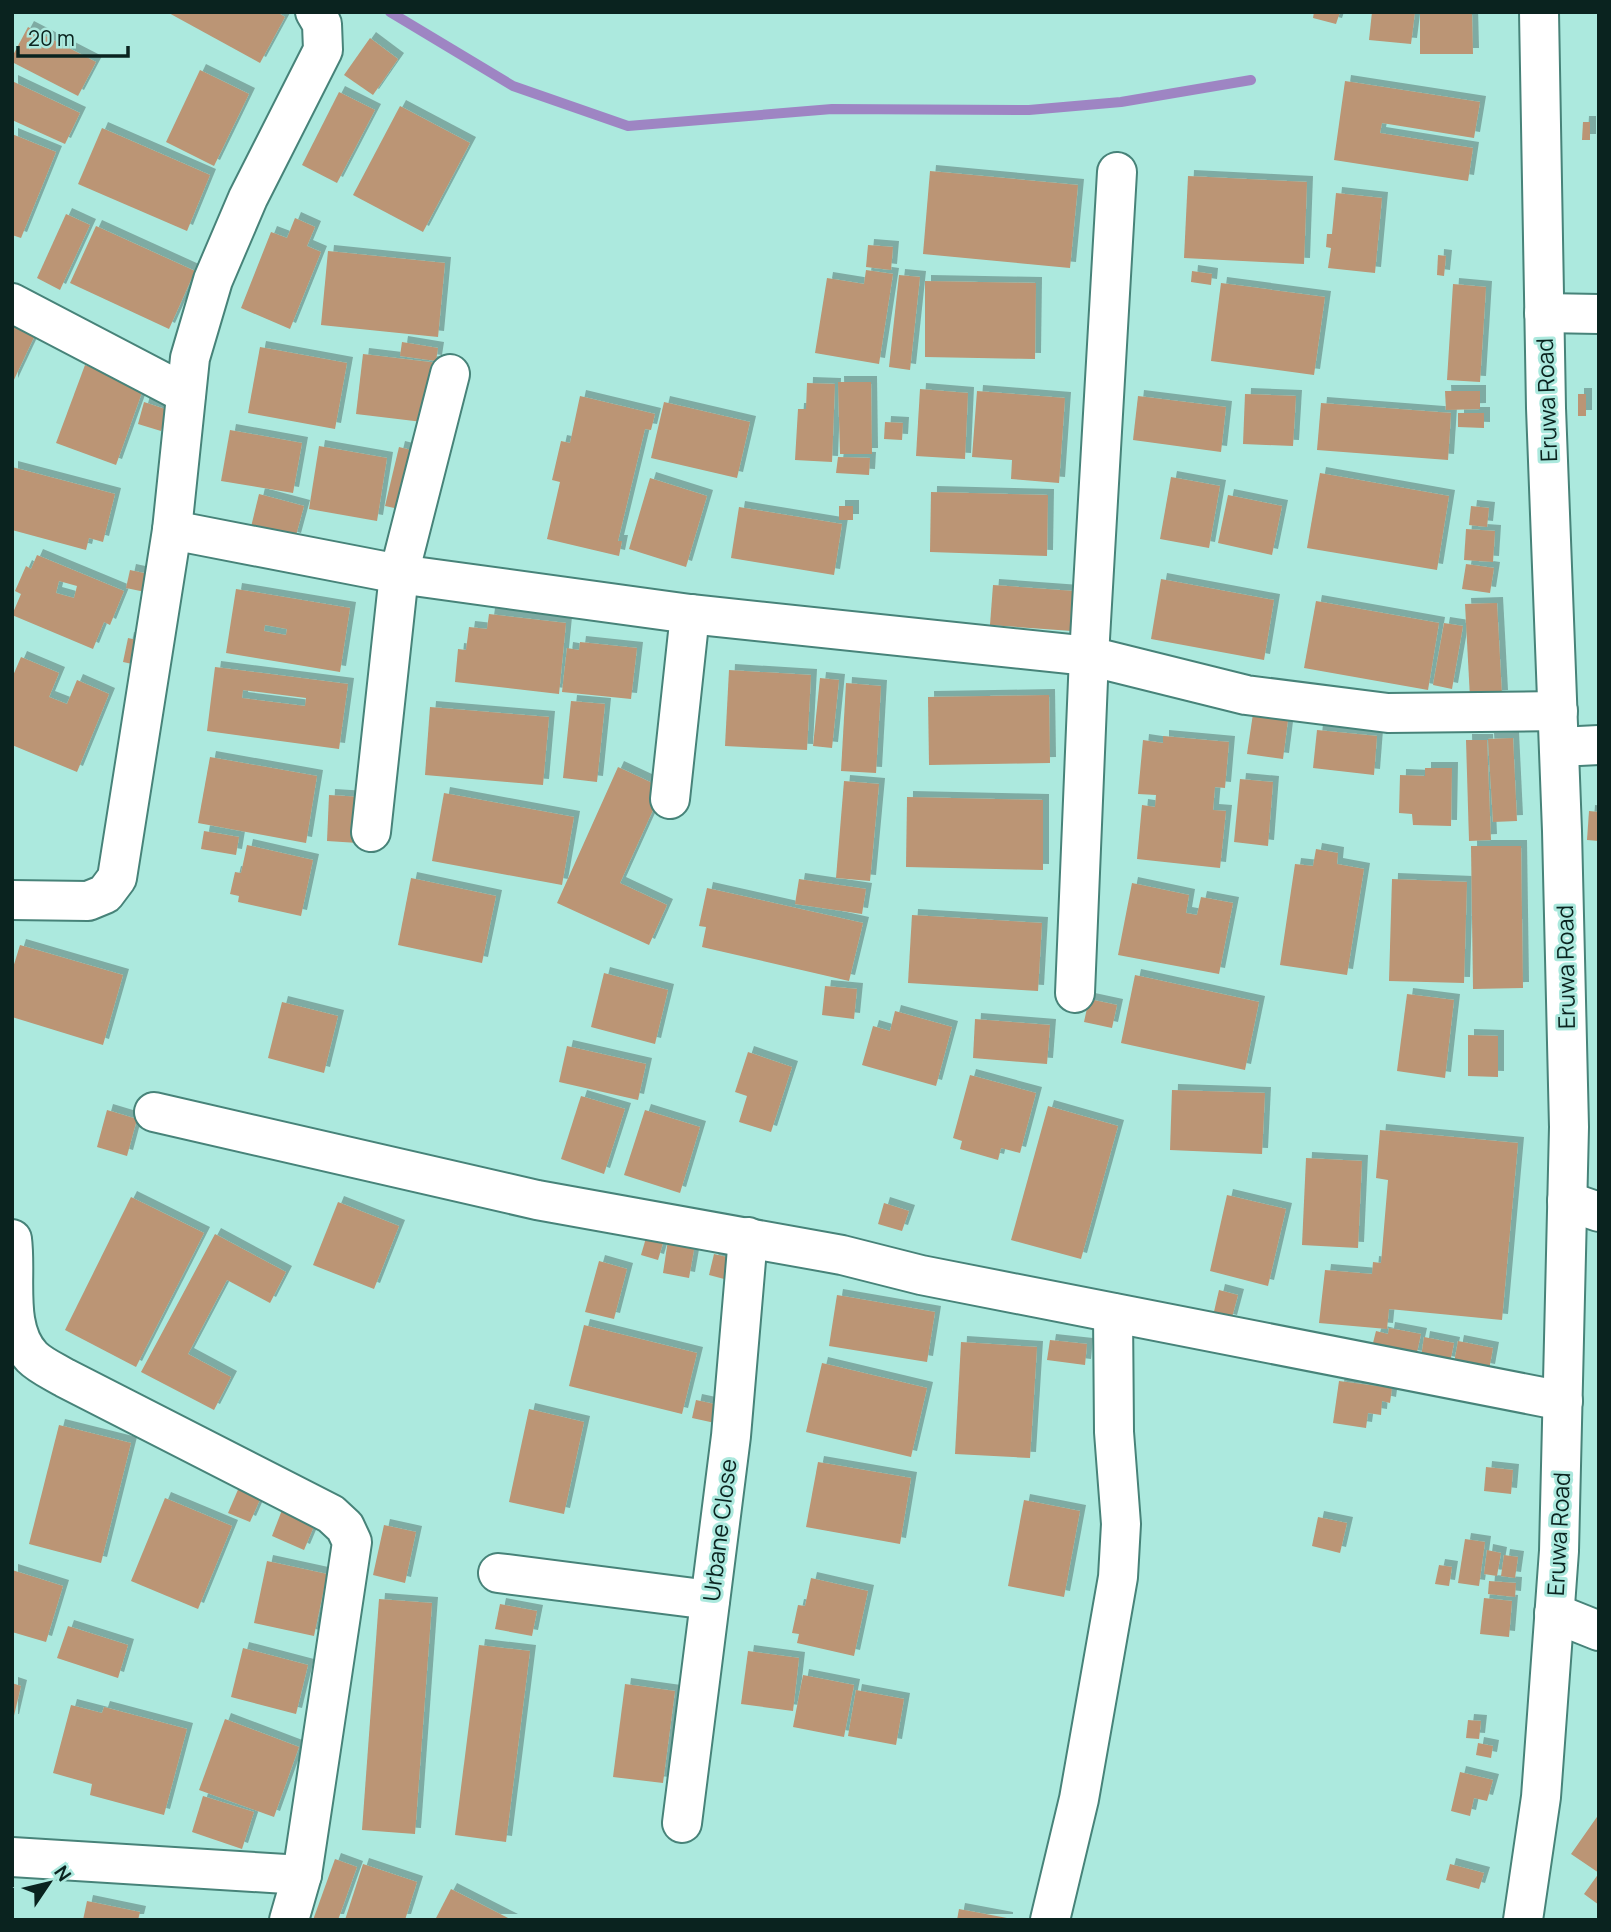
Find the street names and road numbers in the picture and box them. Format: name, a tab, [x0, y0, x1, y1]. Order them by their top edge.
street label: Eruwa Road	[1528, 338, 1564, 462]
street label: Eruwa Road	[1548, 905, 1582, 1029]
street label: Urbane Close	[694, 1457, 744, 1603]
street label: Eruwa Road	[1539, 1471, 1577, 1597]

